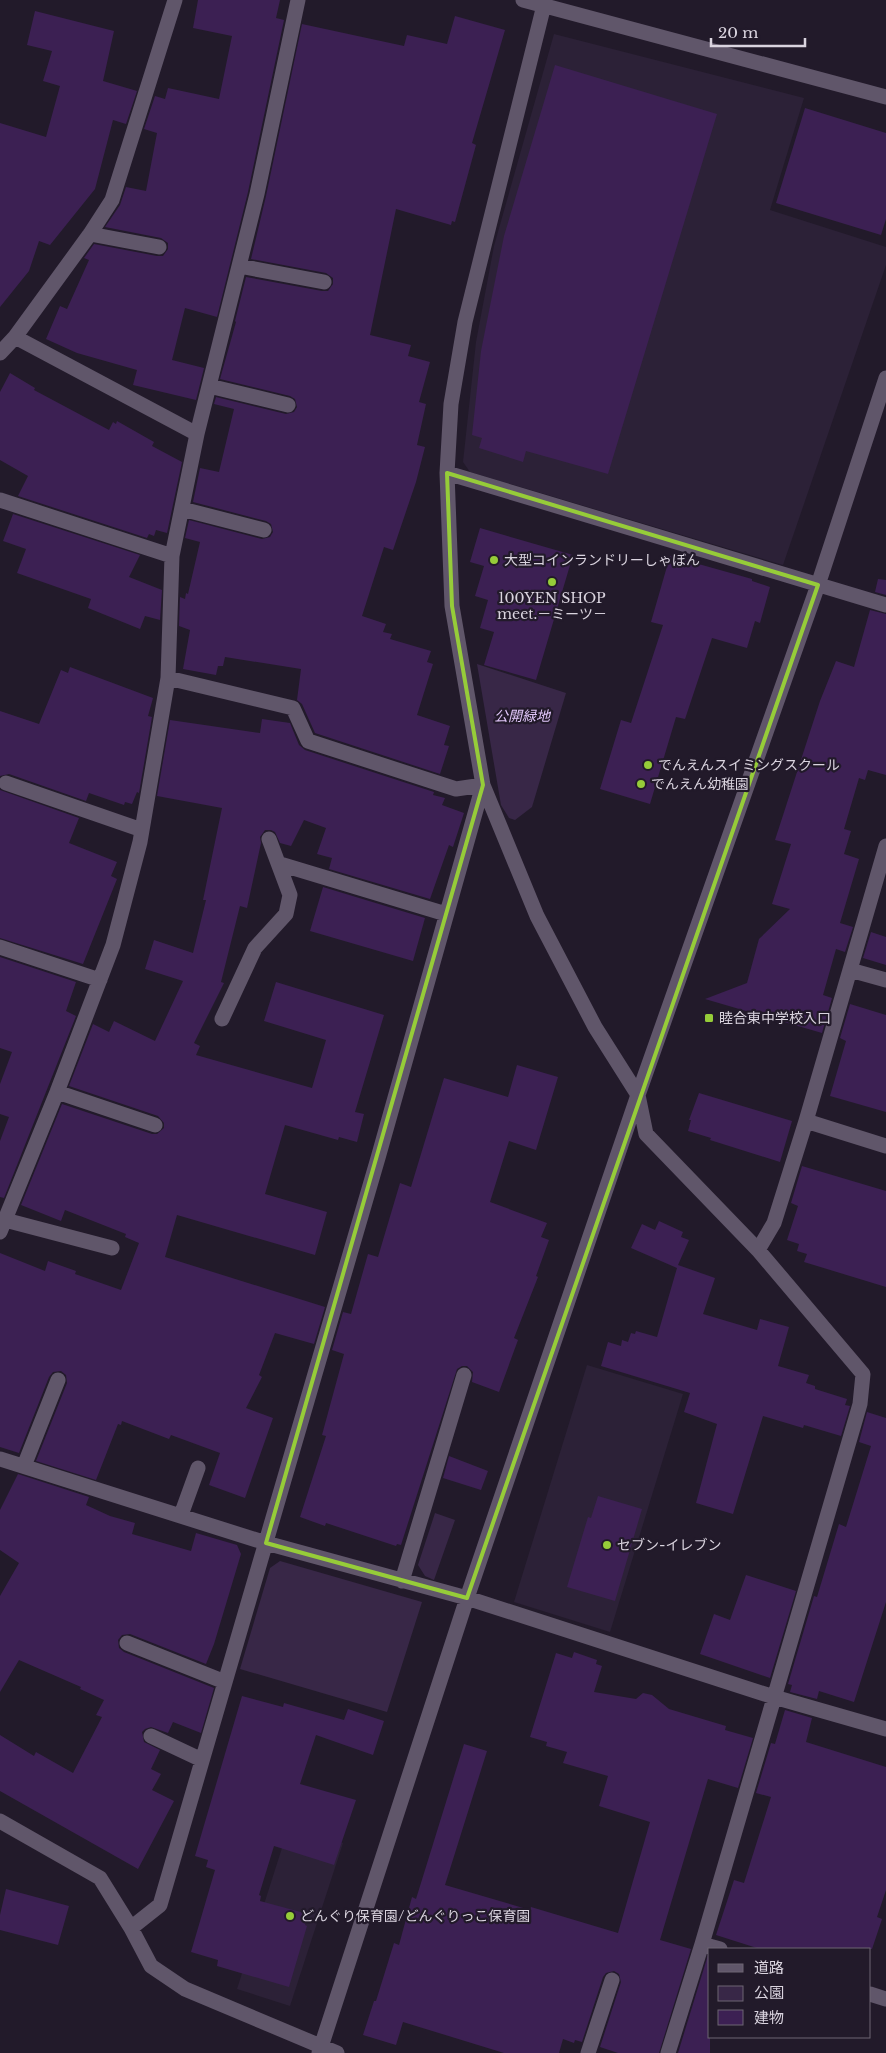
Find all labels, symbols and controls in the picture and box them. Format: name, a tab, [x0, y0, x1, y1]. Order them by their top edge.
scale bar	[711, 15, 805, 47]
text: 20 m	[718, 23, 758, 42]
place label: 大型コインランドリーしゃぼん	[504, 551, 700, 569]
marker: 大型コインランドリーしゃぼん	[488, 554, 500, 566]
marker: 100YEN SHOP meet.－ミーツ－	[546, 576, 558, 588]
place label: 100YEN SHOP meet.－ミーツ－	[497, 589, 607, 623]
park label: 公開緑地	[494, 707, 552, 725]
place label: でんえんスイミングスクール	[658, 756, 840, 774]
marker: でんえんスイミングスクール	[642, 759, 654, 771]
place label: でんえん幼稚園	[651, 775, 749, 793]
marker: でんえん幼稚園	[635, 778, 647, 790]
place label: 睦合東中学校入口	[719, 1009, 831, 1027]
marker: 睦合東中学校入口	[703, 1012, 715, 1024]
place label: セブン-イレブン	[617, 1536, 721, 1554]
marker: セブン-イレブン	[601, 1539, 613, 1551]
place label: どんぐり保育園/どんぐりっこ保育園	[300, 1907, 530, 1925]
marker: どんぐり保育園/どんぐりっこ保育園	[284, 1910, 296, 1922]
legend	[708, 1948, 871, 2038]
text: 道路	[754, 1958, 784, 1977]
text: 公園	[754, 1983, 784, 2002]
text: 建物	[754, 2008, 784, 2027]

